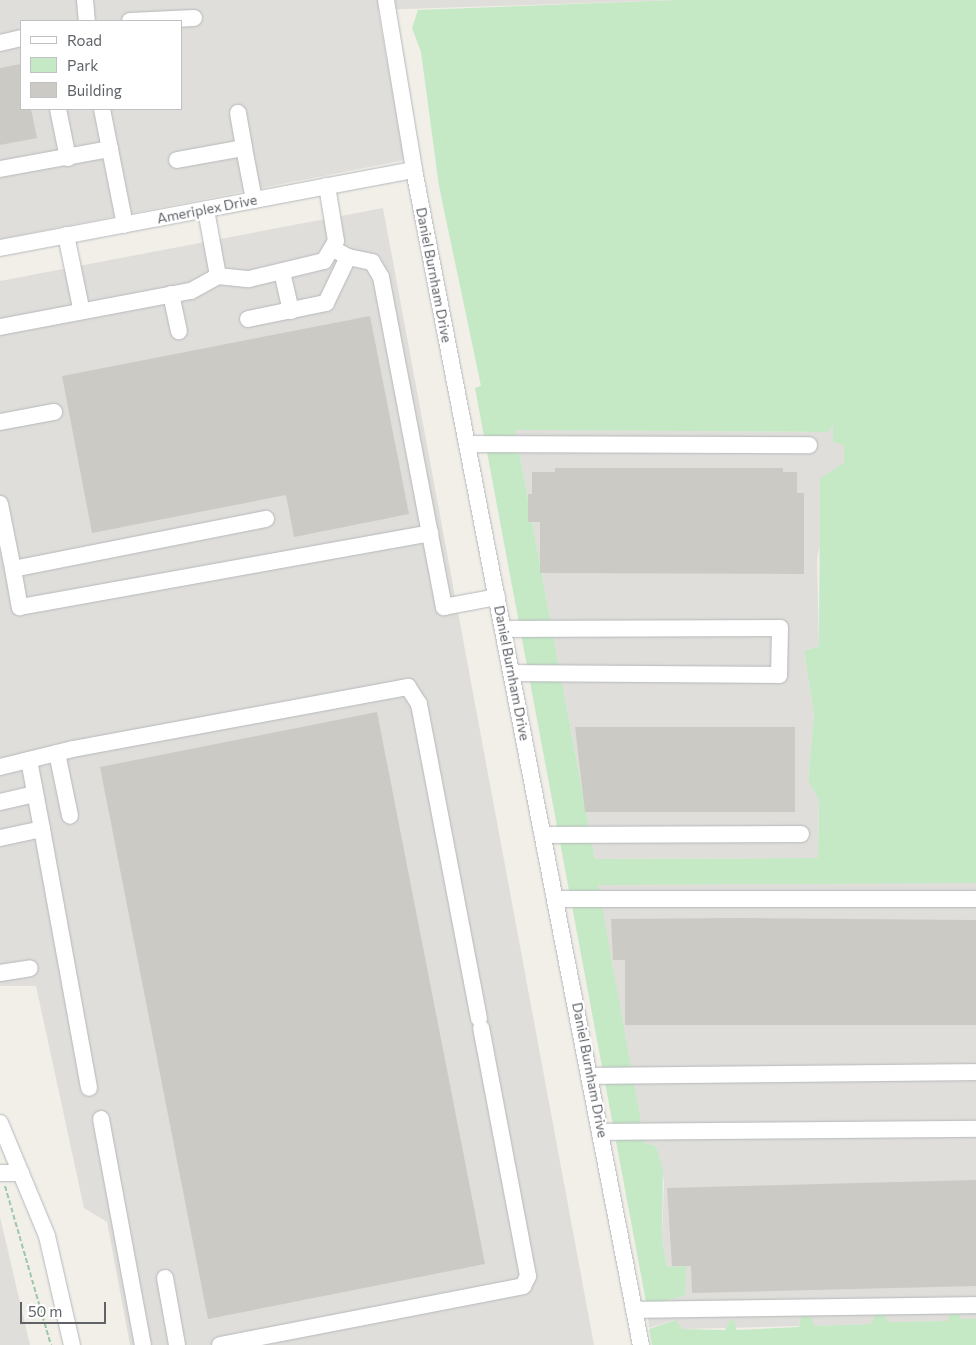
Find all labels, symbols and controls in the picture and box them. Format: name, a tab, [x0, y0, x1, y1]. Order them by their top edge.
legend	[20, 20, 182, 110]
text: Road	[67, 31, 102, 49]
text: Park	[67, 56, 98, 74]
text: Building	[67, 81, 122, 99]
street label: Ameriplex Drive	[156, 191, 258, 227]
street label: Daniel Burnham Drive	[413, 206, 455, 344]
street label: Daniel Burnham Drive	[491, 604, 533, 742]
street label: Daniel Burnham Drive	[569, 1001, 611, 1139]
scale bar	[22, 1292, 109, 1324]
text: 50 m	[28, 1302, 62, 1320]

